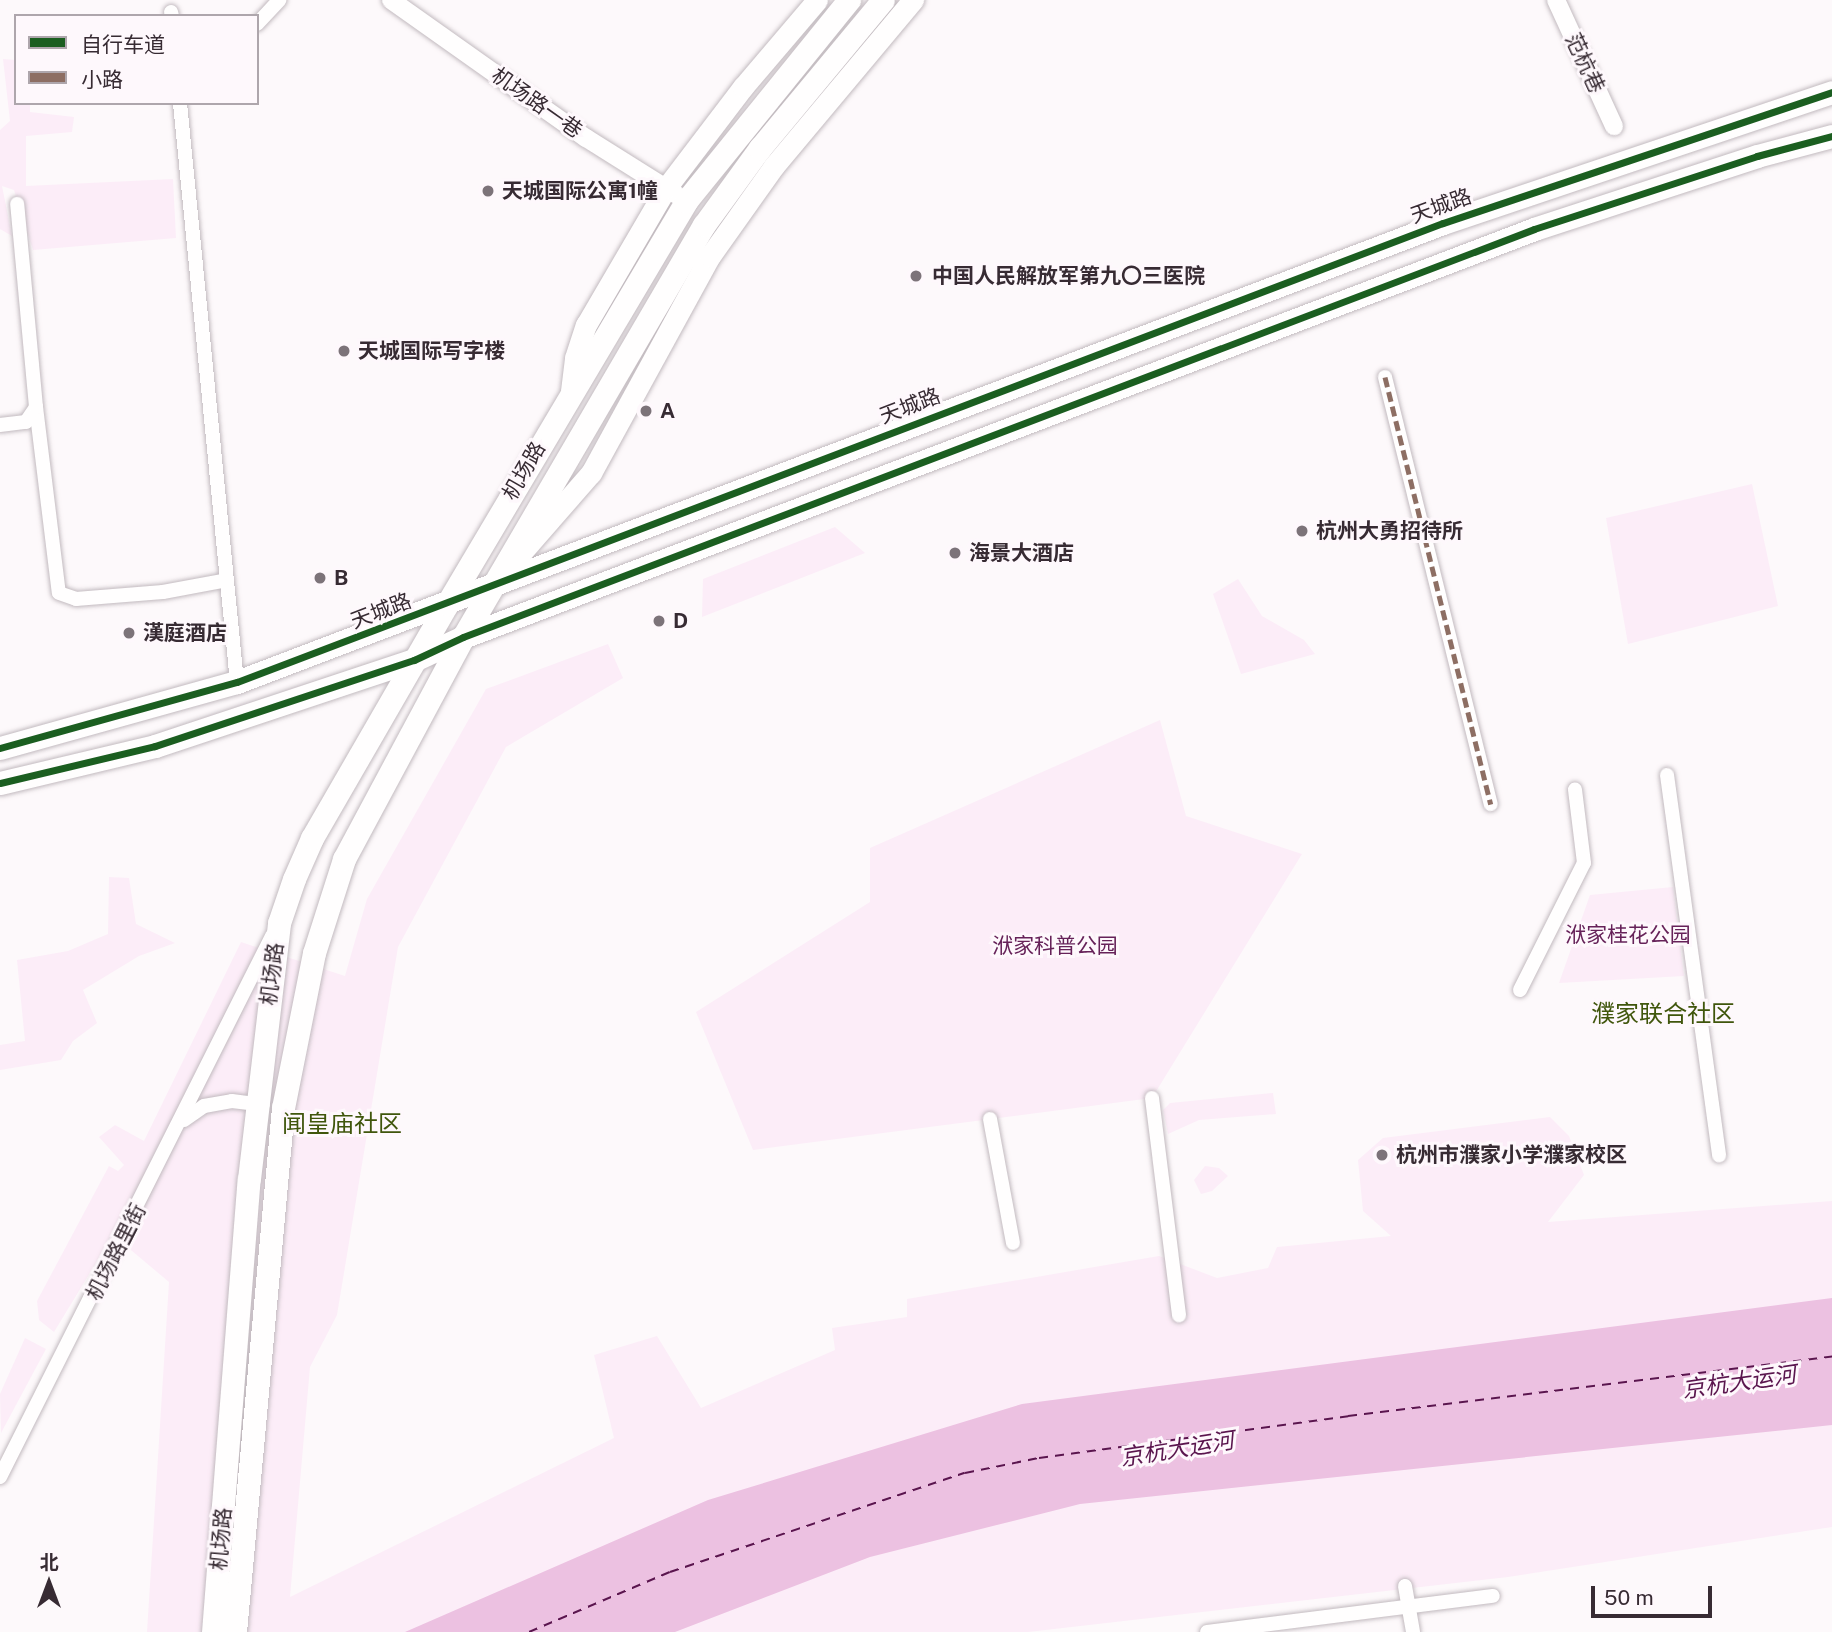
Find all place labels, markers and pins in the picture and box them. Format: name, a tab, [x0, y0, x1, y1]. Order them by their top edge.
place label: 天城国际公寓1幢	[502, 178, 658, 204]
marker: 天城国际公寓1幢	[480, 183, 496, 199]
place label: 中国人民解放军第九〇三医院	[932, 263, 1205, 289]
marker: 中国人民解放军第九〇三医院	[906, 266, 926, 286]
place label: 天城国际写字楼	[358, 338, 505, 364]
marker: 天城国际写字楼	[336, 343, 352, 359]
place label: A	[660, 398, 675, 424]
marker: A	[638, 403, 654, 419]
place label: 杭州大勇招待所	[1316, 518, 1463, 544]
marker: 杭州大勇招待所	[1294, 523, 1310, 539]
place label: 海景大酒店	[969, 540, 1074, 566]
marker: 海景大酒店	[947, 545, 963, 561]
place label: B	[334, 565, 348, 591]
marker: B	[312, 570, 328, 586]
place label: D	[673, 608, 688, 634]
marker: D	[651, 613, 667, 629]
place label: 漢庭酒店	[143, 620, 227, 646]
marker: 漢庭酒店	[121, 625, 137, 641]
place label: 杭州市濮家小学濮家校区	[1396, 1142, 1627, 1168]
marker: 杭州市濮家小学濮家校区	[1374, 1147, 1390, 1163]

